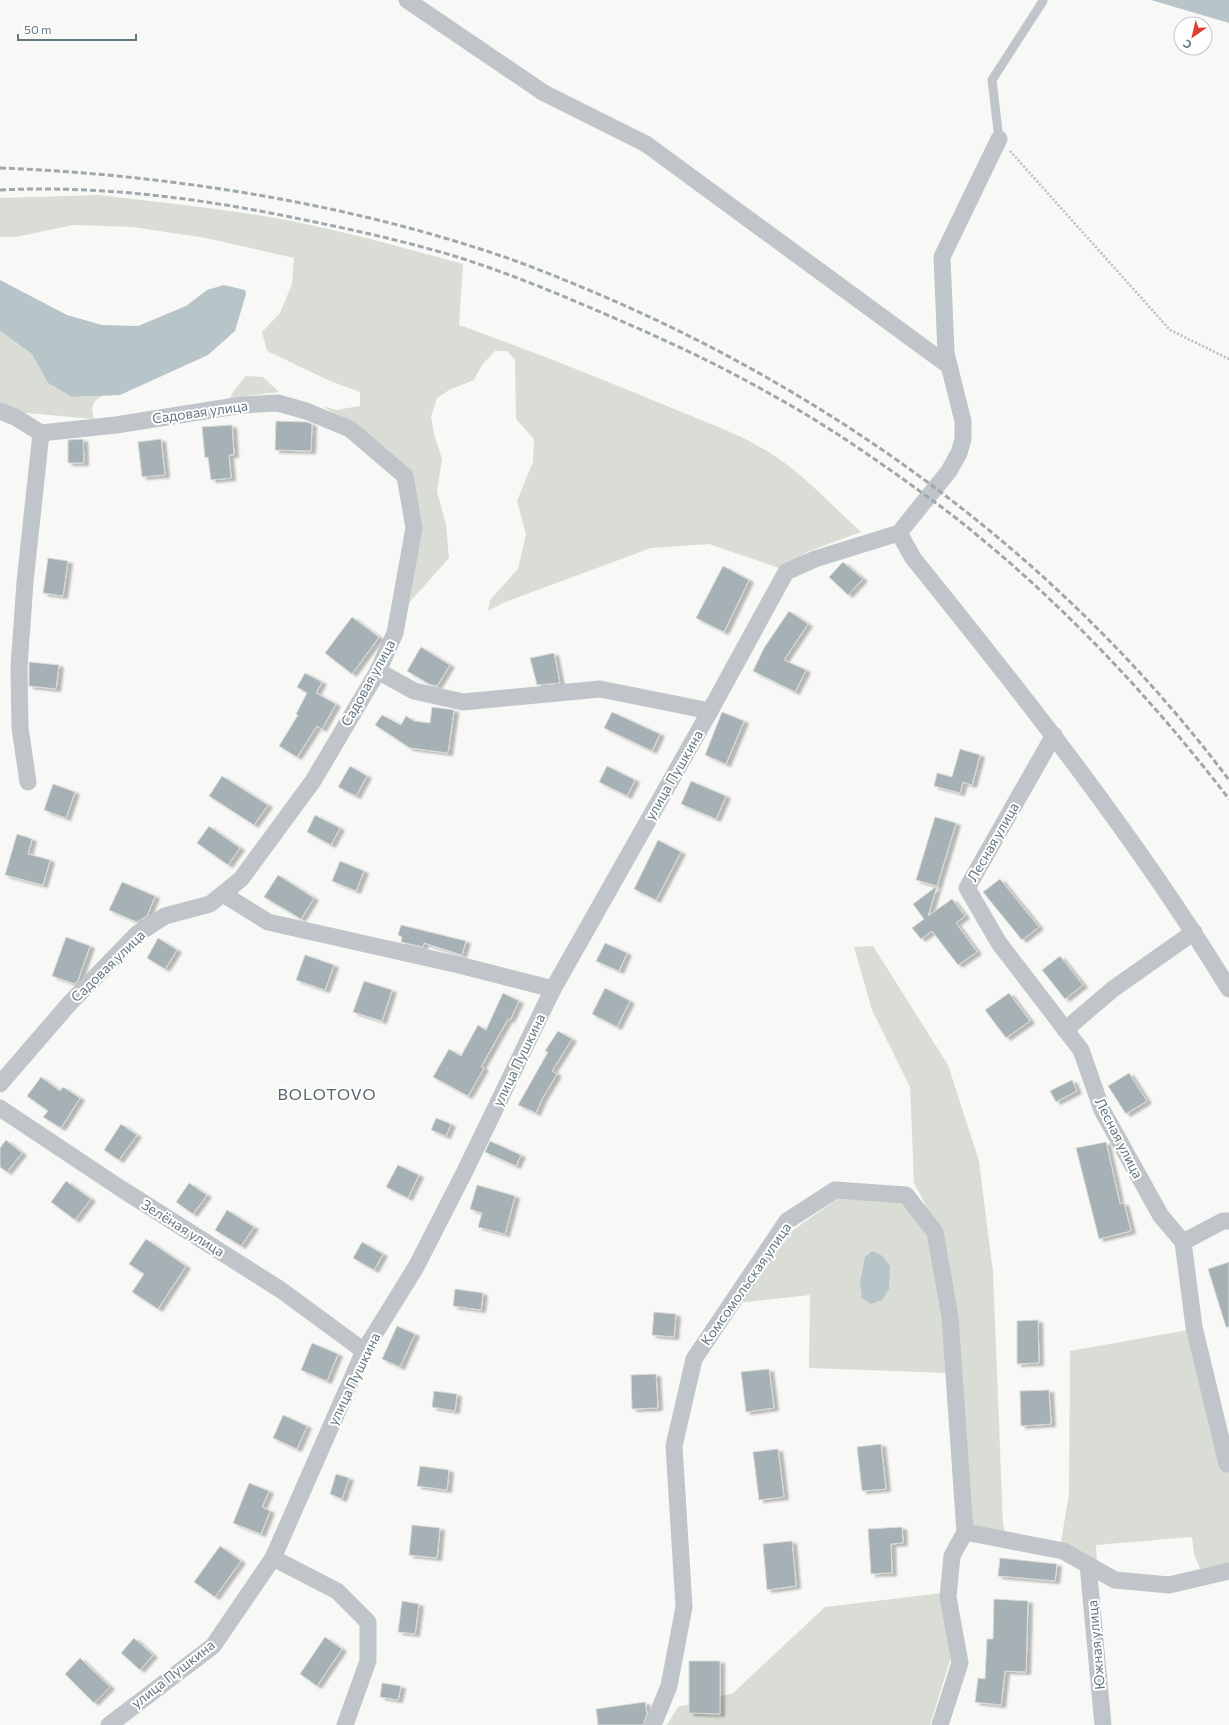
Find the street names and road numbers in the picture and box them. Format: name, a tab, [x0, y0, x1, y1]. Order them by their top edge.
street label: Садовая улица	[151, 396, 249, 427]
street label: Садовая улица	[337, 636, 398, 729]
street label: улица Пушкина	[641, 727, 706, 823]
street label: Лесная улица	[963, 799, 1022, 884]
street label: Садовая улица	[67, 926, 148, 1005]
street label: улица Пушкина	[489, 1011, 548, 1109]
street label: Лесная улица	[1092, 1095, 1147, 1181]
street label: Зелёная улица	[139, 1195, 228, 1260]
street label: Комсомольская улица	[697, 1219, 794, 1348]
street label: улица Пушкина	[324, 1330, 383, 1428]
street label: Южная улица	[1083, 1600, 1108, 1691]
street label: улица Пушкина	[128, 1636, 218, 1711]

